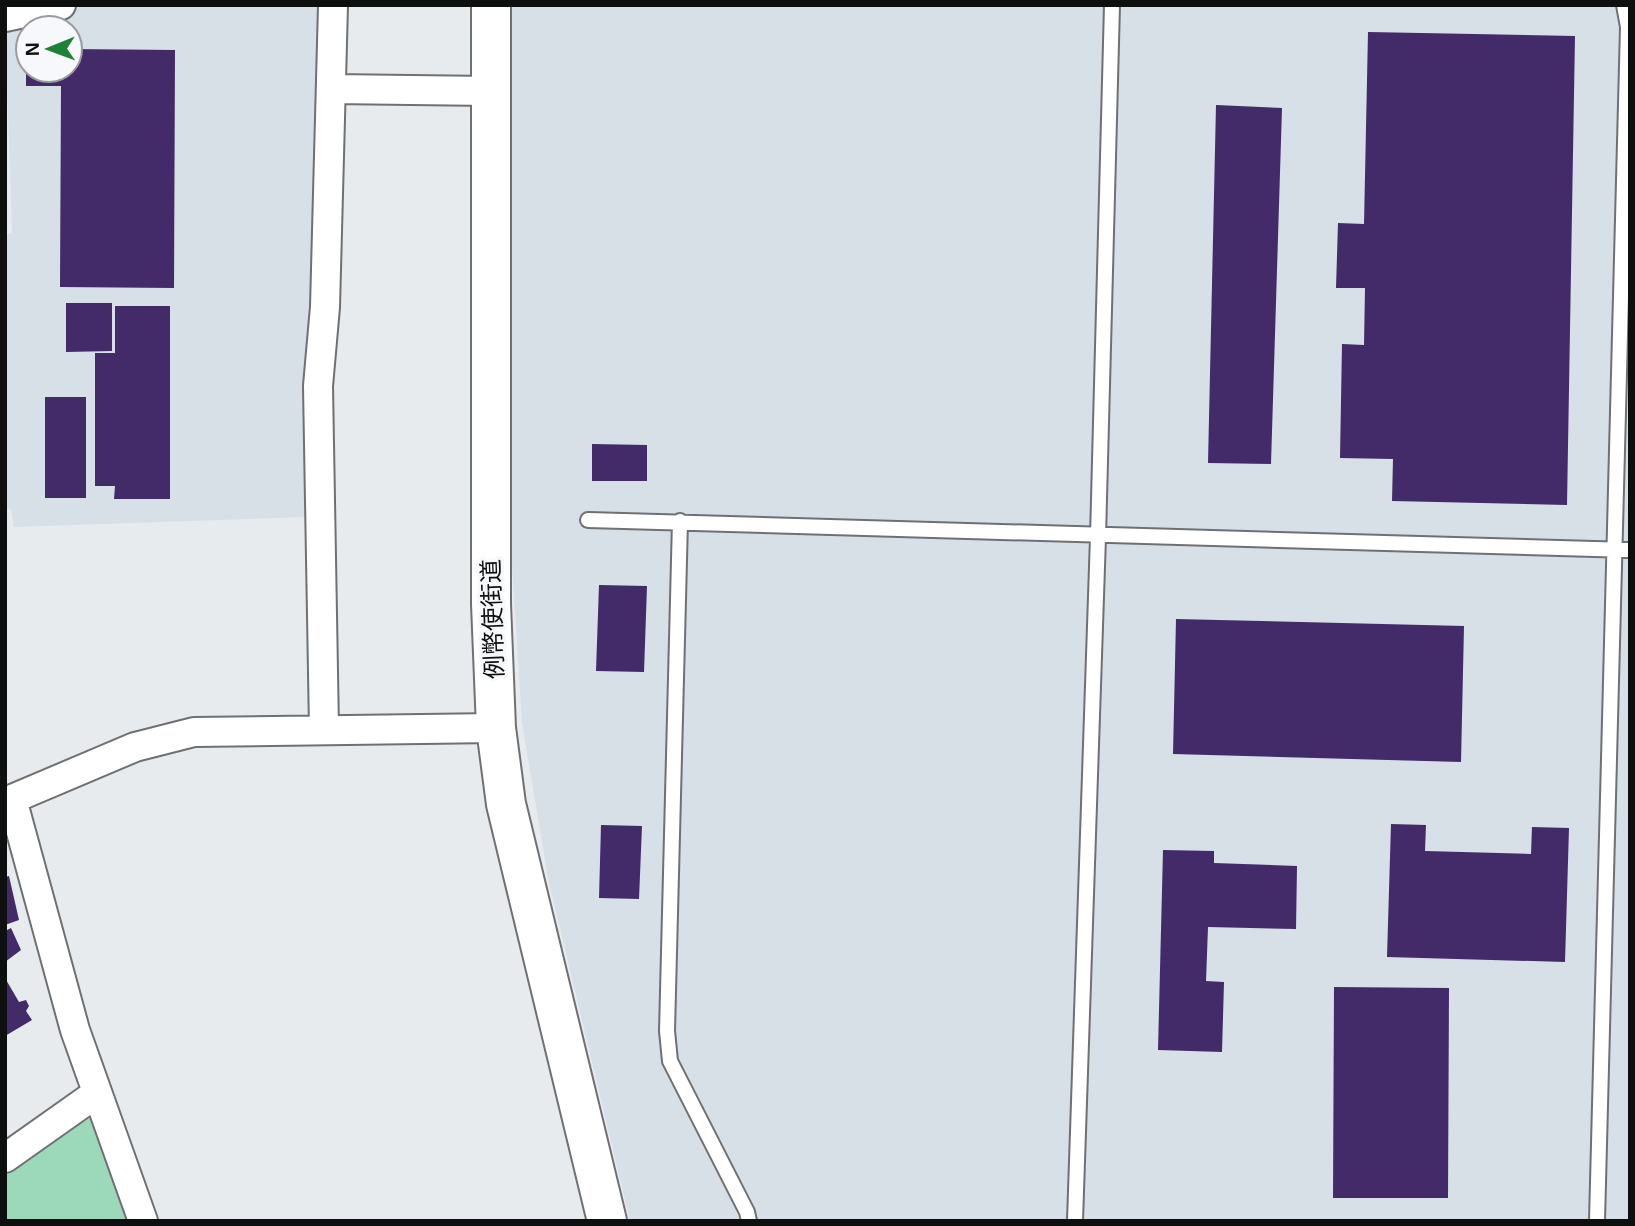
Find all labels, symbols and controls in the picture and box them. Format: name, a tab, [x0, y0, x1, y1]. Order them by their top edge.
north arrow	[14, 14, 84, 84]
text: N	[22, 42, 43, 56]
street label: 例幣使街道	[477, 559, 508, 679]

